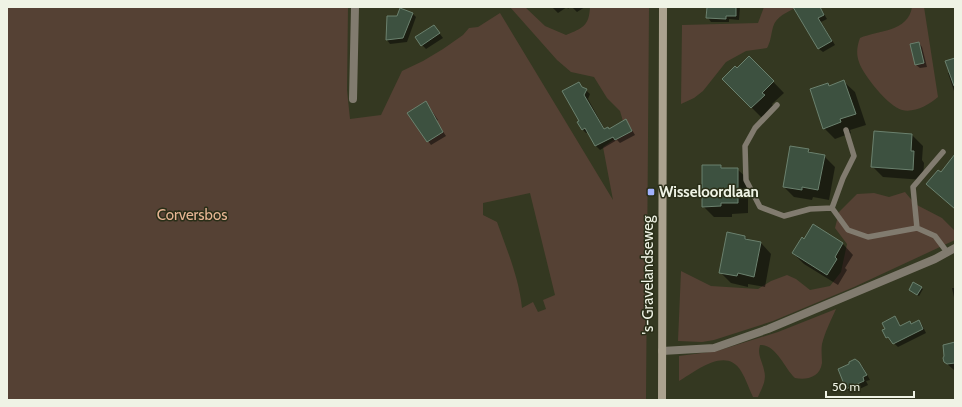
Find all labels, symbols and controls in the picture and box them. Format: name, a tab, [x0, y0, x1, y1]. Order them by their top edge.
place label: Wisseloordlaan	[659, 183, 759, 201]
marker: Wisseloordlaan	[646, 187, 656, 197]
park label: Corversbos	[157, 206, 227, 224]
street label: 's-Gravelandseweg	[639, 215, 657, 334]
scale bar	[826, 373, 914, 399]
text: 50 m	[832, 379, 860, 394]

